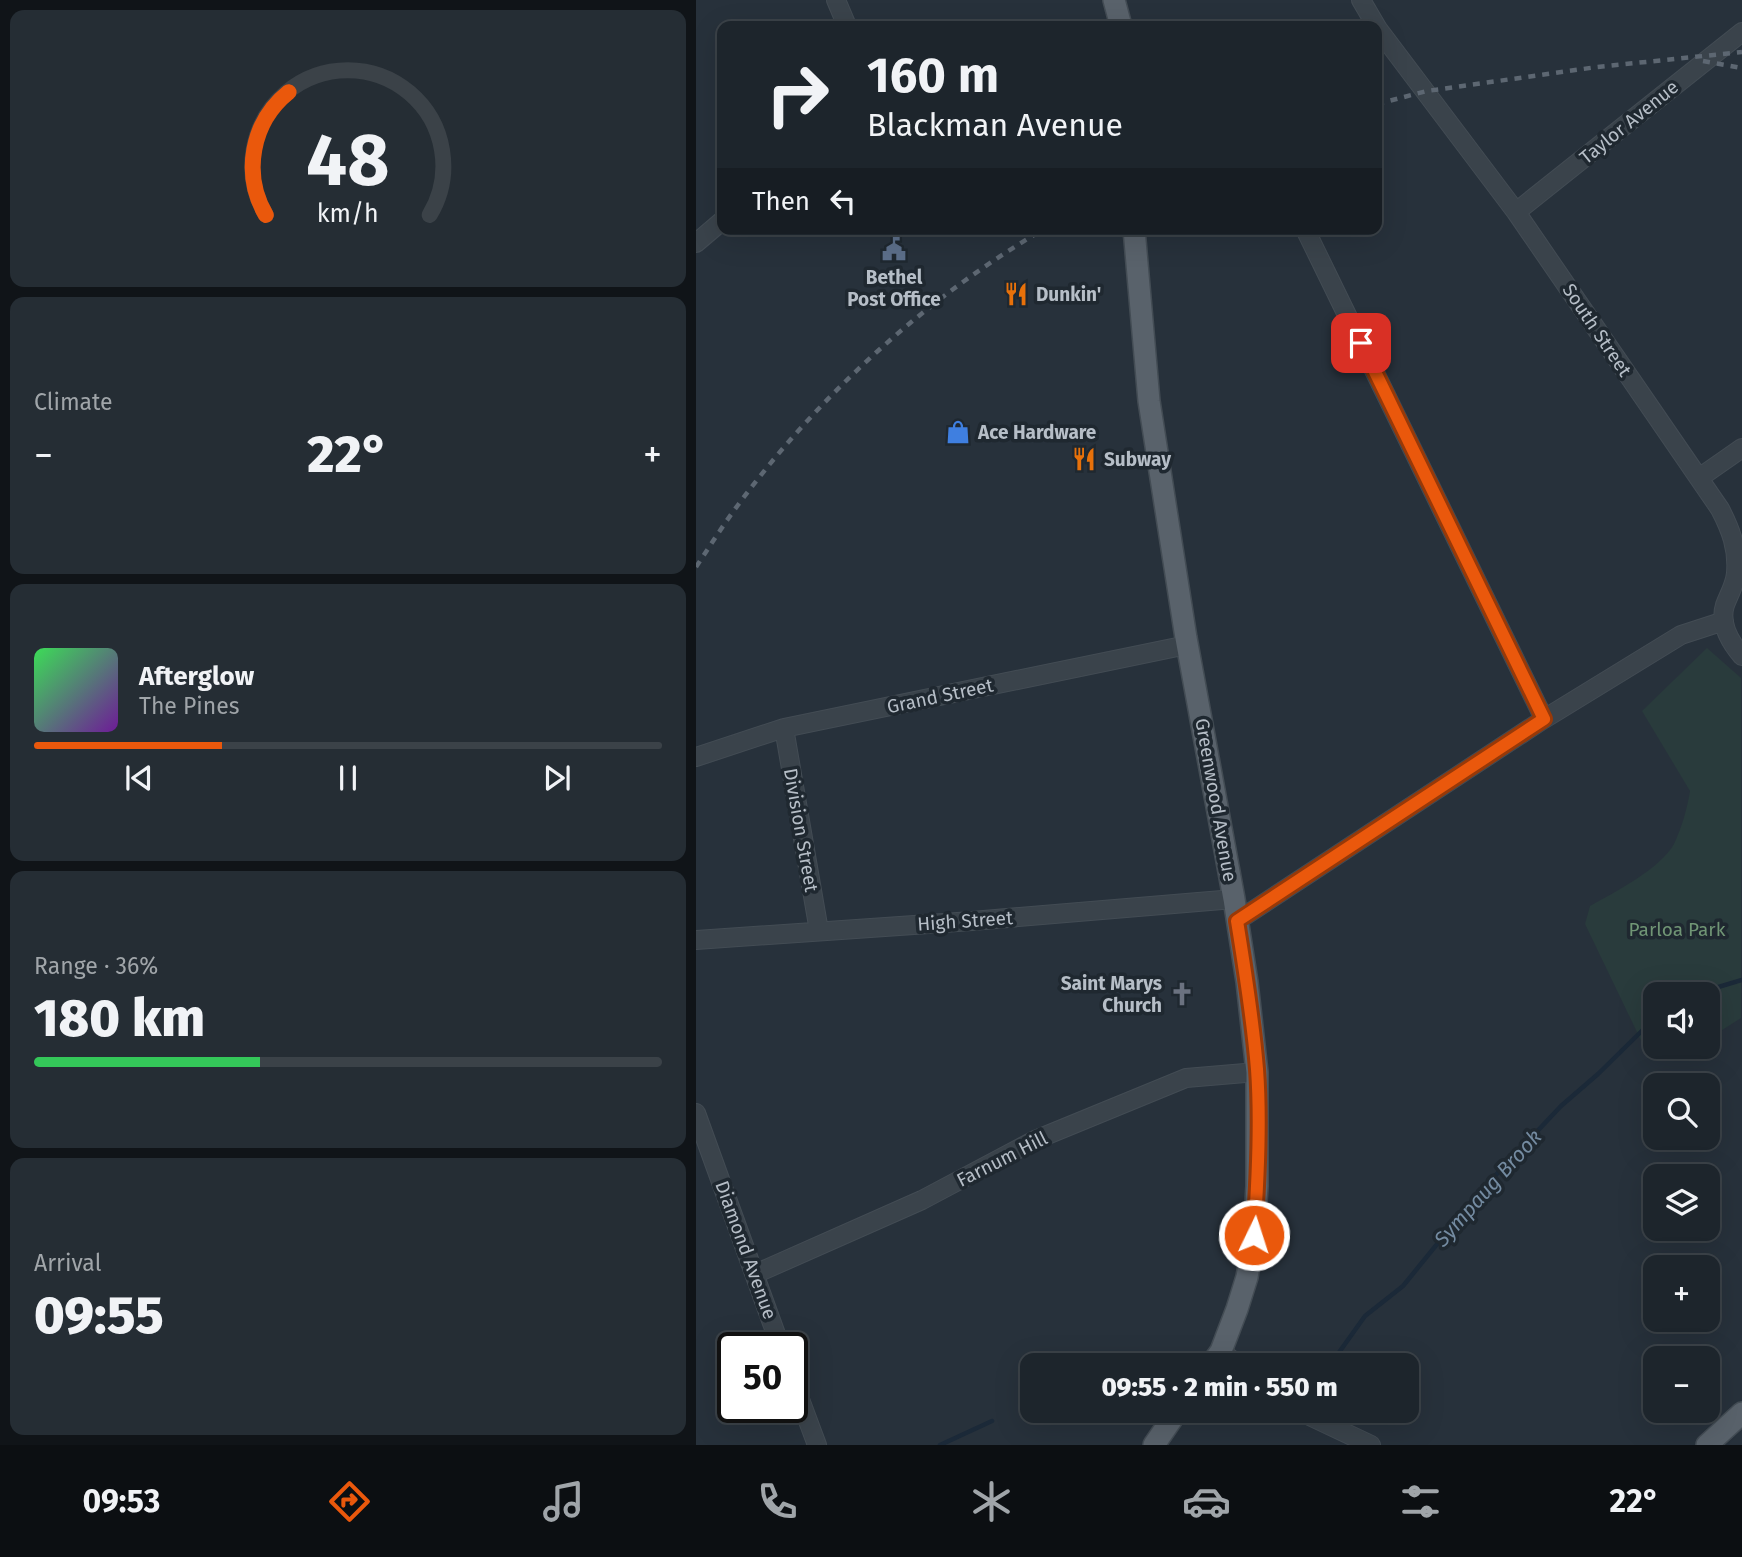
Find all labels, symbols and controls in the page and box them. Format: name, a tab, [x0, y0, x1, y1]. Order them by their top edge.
text: 160 m	[867, 46, 999, 105]
icon: right	[752, 49, 843, 140]
street label: Taylor Avenue	[1575, 75, 1683, 169]
text: Blackman Avenue	[867, 106, 1123, 144]
text: 48	[306, 117, 390, 204]
icon: left	[824, 182, 862, 220]
text: Then	[752, 186, 810, 217]
text: km/h	[317, 198, 379, 228]
public building icon: Bethel Post Office	[880, 235, 908, 263]
place label: Bethel Post Office	[847, 266, 941, 311]
street label: South Street	[1558, 279, 1637, 381]
restaurant icon: Dunkin'	[1002, 280, 1030, 308]
place label: Dunkin'	[1036, 283, 1101, 306]
pin	[1331, 313, 1391, 373]
icon: arrive	[1342, 324, 1380, 362]
text: Climate	[34, 388, 113, 416]
shop icon: Ace Hardware	[944, 418, 972, 446]
place label: Ace Hardware	[977, 421, 1096, 444]
text: 22°	[307, 423, 389, 486]
text: −	[34, 432, 53, 478]
text: +	[643, 432, 662, 478]
restaurant icon: Subway	[1070, 445, 1098, 473]
place label: Subway	[1104, 448, 1171, 471]
text: Afterglow	[139, 661, 254, 692]
street label: Grand Street	[885, 673, 995, 718]
text: The Pines	[139, 692, 240, 720]
street label: Greenwood Avenue	[1190, 716, 1242, 884]
icon: previous	[120, 759, 158, 797]
icon: pause	[329, 759, 367, 797]
icon: next	[538, 759, 576, 797]
street label: Division Street	[779, 766, 823, 894]
street label: High Street	[916, 906, 1014, 936]
park label: Parloa Park	[1629, 918, 1726, 941]
text: Range · 36%	[34, 952, 158, 980]
place label: Saint Marys Church	[1061, 972, 1162, 1017]
church icon: Saint Marys Church	[1168, 980, 1196, 1008]
map controls	[1643, 982, 1720, 1423]
button: sound	[1643, 982, 1720, 1059]
text: 180 km	[34, 987, 205, 1050]
button: search	[1643, 1073, 1720, 1150]
water label: Sympaug Brook	[1428, 1124, 1547, 1253]
street label: Farnum Hill	[953, 1126, 1052, 1192]
button: layers	[1643, 1164, 1720, 1241]
street label: Diamond Avenue	[710, 1178, 782, 1322]
position arrow	[1217, 1198, 1291, 1272]
text: Arrival	[34, 1249, 101, 1277]
button: +	[1643, 1255, 1720, 1332]
text: 09:55	[34, 1284, 164, 1347]
speed limit sign: 50	[717, 1332, 808, 1423]
button: −	[1643, 1346, 1720, 1423]
text: 09:55 · 2 min · 550 m	[1101, 1372, 1338, 1403]
icon: directions	[325, 1477, 374, 1526]
icon: music	[539, 1477, 588, 1526]
icon: phone	[753, 1477, 802, 1526]
icon: climate	[967, 1477, 1016, 1526]
icon: car	[1182, 1477, 1231, 1526]
icon: filters	[1396, 1477, 1445, 1526]
text: 09:53	[83, 1482, 160, 1520]
text: 22°	[1610, 1482, 1659, 1520]

